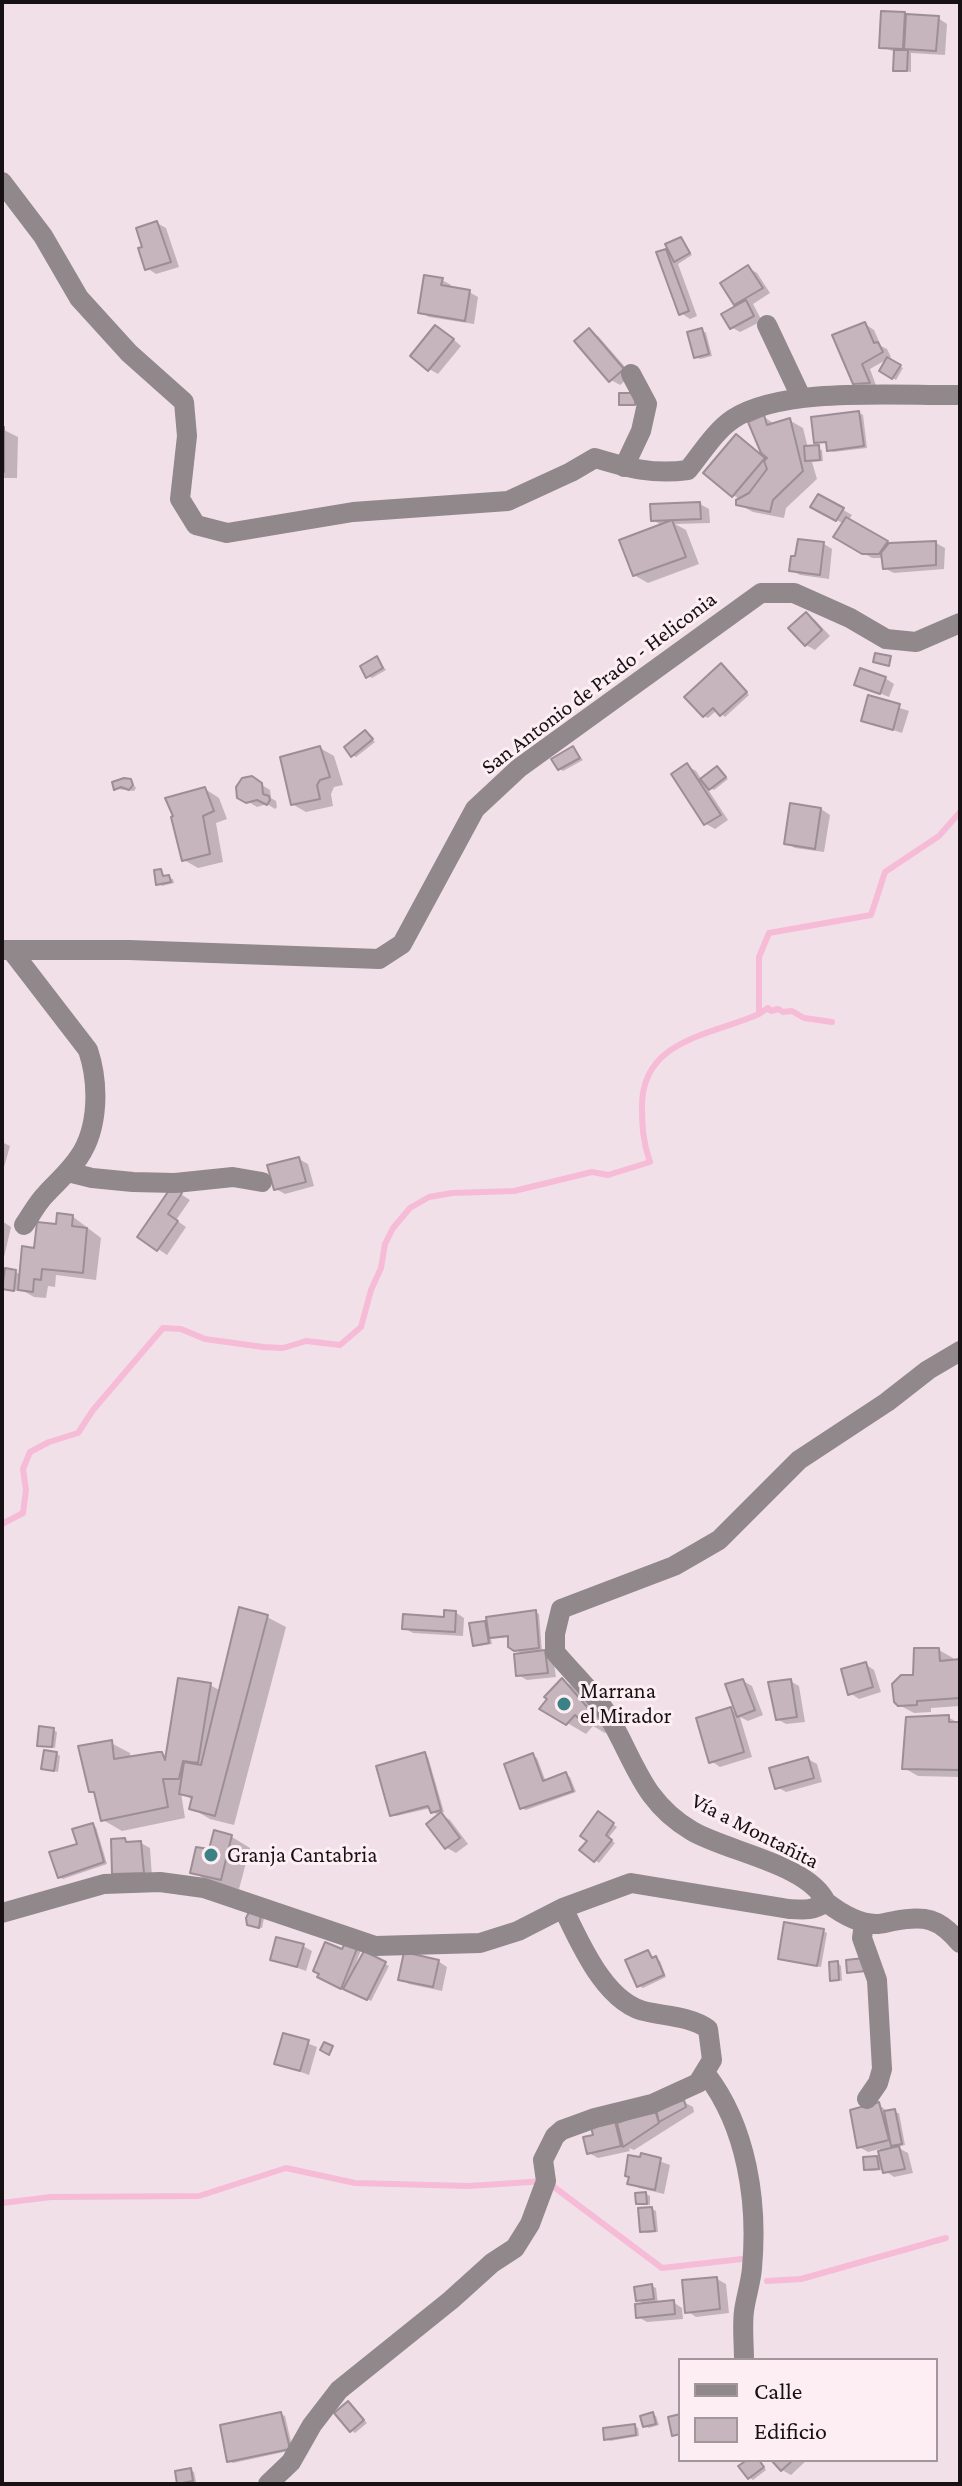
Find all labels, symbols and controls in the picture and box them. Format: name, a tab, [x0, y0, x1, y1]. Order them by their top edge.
street label: San Antonio de Prado - Heliconia	[476, 586, 722, 780]
place label: Marrana el Mirador	[580, 1678, 671, 1730]
marker: Marrana el Mirador	[555, 1695, 573, 1713]
street label: Vía a Montañita	[687, 1787, 823, 1875]
place label: Granja Cantabria	[227, 1842, 377, 1868]
marker: Granja Cantabria	[202, 1846, 220, 1864]
legend	[678, 2358, 938, 2462]
text: Calle	[754, 2377, 802, 2404]
text: Edificio	[754, 2417, 827, 2444]

